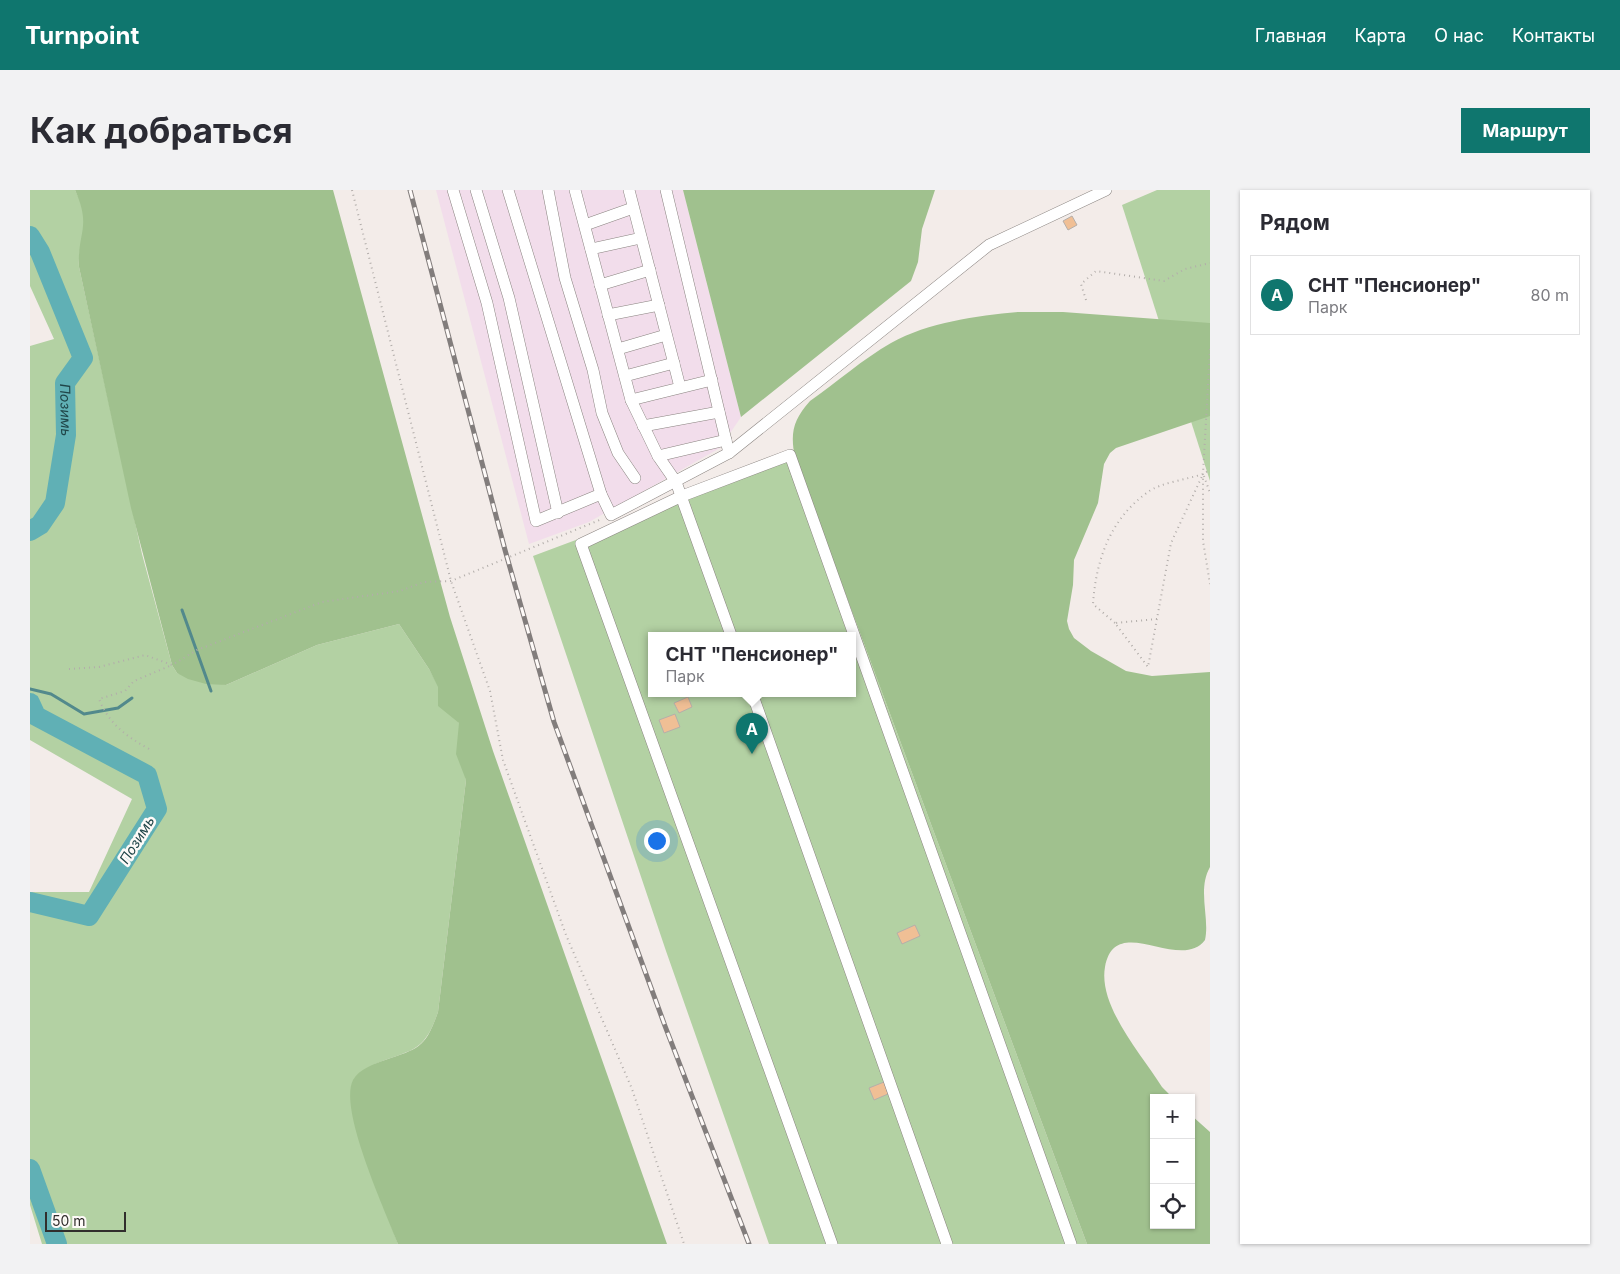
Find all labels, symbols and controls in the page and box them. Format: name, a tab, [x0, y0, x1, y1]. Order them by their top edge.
text: Turnpoint	[25, 21, 139, 50]
text: Главная	[1255, 25, 1326, 46]
text: Карта	[1354, 25, 1406, 46]
text: О нас	[1434, 25, 1484, 46]
text: Контакты	[1512, 25, 1595, 46]
button: Маршрут	[1461, 108, 1590, 153]
text: Как добраться	[30, 109, 293, 151]
text: Рядом	[1260, 210, 1330, 235]
text: СНТ "Пенсионер"	[1308, 274, 1481, 297]
text: A	[1271, 285, 1283, 305]
text: 80 m	[1530, 285, 1569, 305]
text: Парк	[1308, 297, 1347, 317]
water label: Позимь	[57, 383, 75, 437]
popup	[648, 632, 856, 697]
text: СНТ "Пенсионер"	[665, 643, 839, 666]
text: Парк	[665, 666, 705, 686]
pin: A	[736, 713, 768, 754]
water label: Позимь	[115, 813, 158, 867]
your location	[644, 828, 670, 854]
map controls	[1150, 1094, 1195, 1229]
button: +	[1150, 1094, 1195, 1139]
button: −	[1150, 1139, 1195, 1184]
button: locate	[1150, 1184, 1195, 1229]
scale bar	[45, 1209, 126, 1232]
text: 50 m	[52, 1212, 86, 1229]

